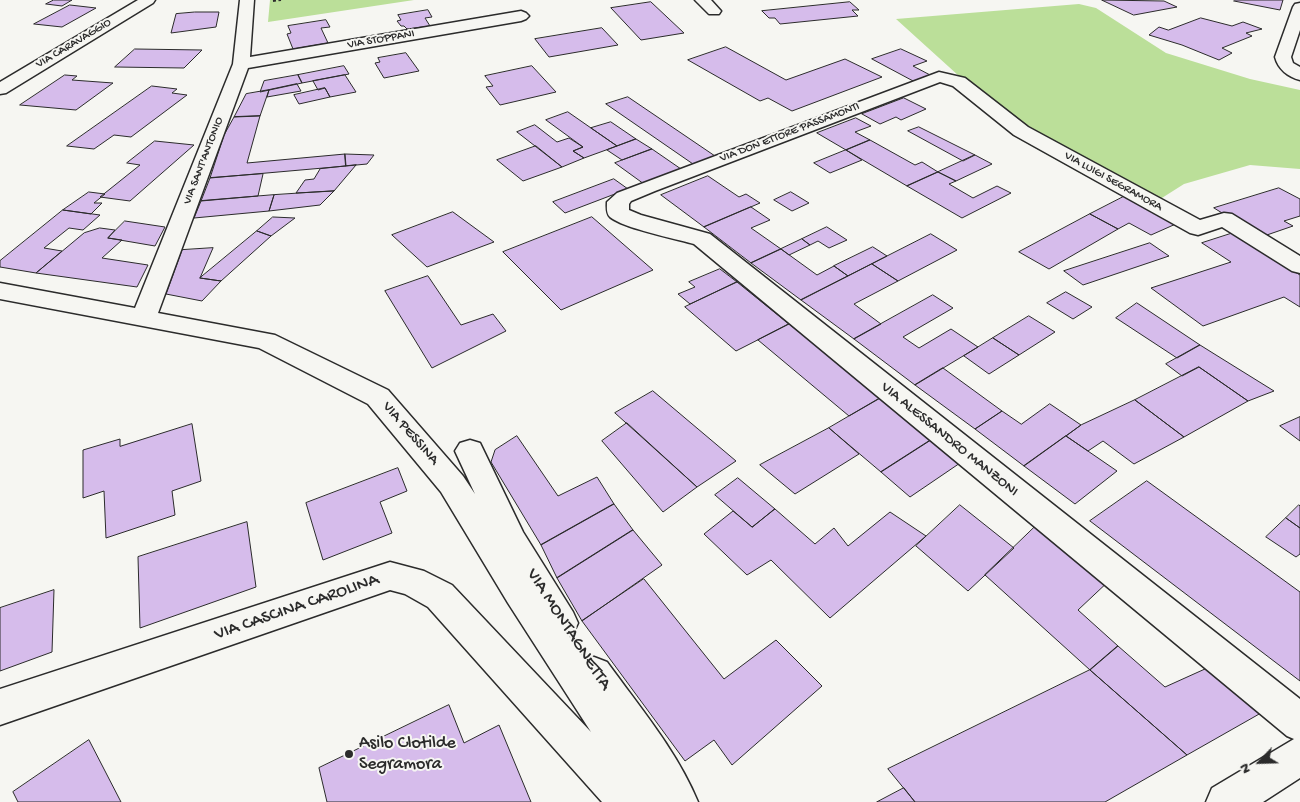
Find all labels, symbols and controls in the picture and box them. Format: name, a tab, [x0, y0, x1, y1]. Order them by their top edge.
street label: VIA CARAVAGGIO	[34, 16, 114, 72]
street label: VIA STOPPANI	[346, 27, 416, 53]
street label: VIA DON ETTORE PASSAMONTI	[718, 100, 862, 166]
street label: VIA SANT'ANTONIO	[181, 115, 227, 207]
street label: VIA LUIGI SEGRAMORA	[1061, 149, 1165, 215]
street label: VIA ALESSANDRO MANZONI	[877, 379, 1021, 501]
street label: VIA PESSINA	[378, 399, 442, 469]
street label: VIA MONTAGNETTA	[521, 565, 615, 695]
street label: VIA CASCINA CAROLINA	[212, 570, 382, 646]
place label: Asilo Clotilde Segramora	[359, 733, 456, 776]
north arrow	[1235, 737, 1285, 787]
marker: Asilo Clotilde Segramora	[343, 748, 355, 760]
text: N	[1236, 761, 1255, 776]

